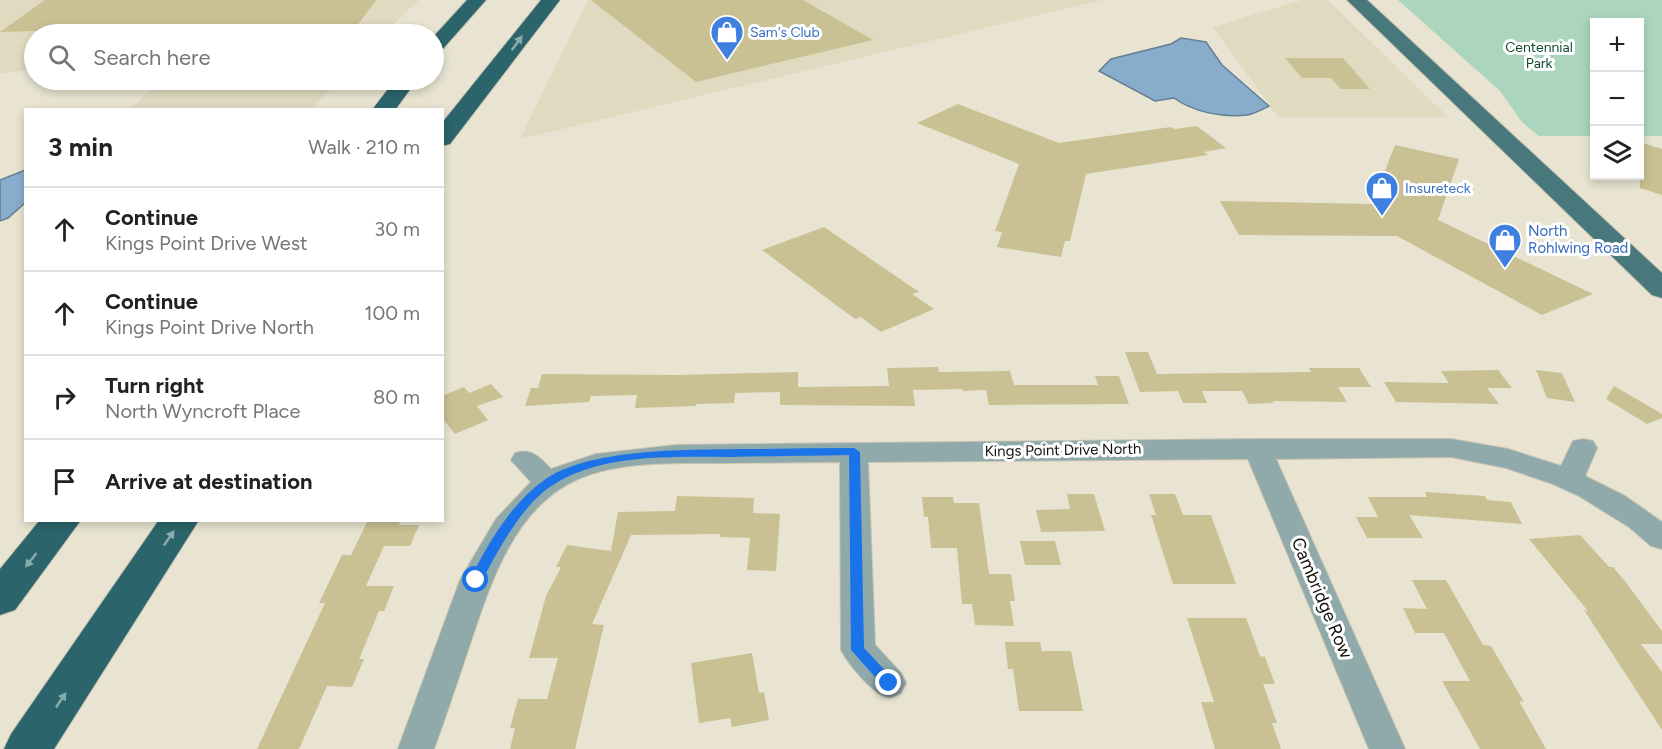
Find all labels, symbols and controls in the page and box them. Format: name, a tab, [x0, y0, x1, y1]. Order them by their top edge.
shop icon: Sam's Club	[709, 14, 745, 61]
map controls	[1590, 18, 1644, 180]
button: +	[1590, 18, 1644, 72]
search box	[24, 24, 444, 90]
place label: Sam's Club	[750, 24, 820, 41]
one-way arrow	[511, 36, 523, 51]
park label: Centennial Park	[1505, 39, 1573, 72]
icon: search	[45, 41, 78, 74]
text: Search here	[93, 44, 211, 71]
button: −	[1590, 72, 1644, 126]
button: layers	[1590, 126, 1644, 180]
text: 3 min	[48, 131, 113, 163]
text: Walk · 210 m	[308, 135, 420, 159]
shop icon: Insureteck	[1364, 170, 1400, 217]
place label: Insureteck	[1405, 180, 1471, 197]
text: Continue	[105, 204, 198, 231]
icon: ahead	[48, 213, 81, 246]
text: 30 m	[374, 217, 420, 241]
shop icon: North Rohlwing Road	[1487, 222, 1523, 269]
place label: North Rohlwing Road	[1528, 222, 1628, 257]
text: Kings Point Drive West	[105, 231, 308, 255]
text: Continue	[105, 288, 198, 315]
icon: ahead	[48, 297, 81, 330]
text: 100 m	[364, 301, 420, 325]
text: Kings Point Drive North	[105, 315, 314, 339]
text: Turn right	[105, 372, 204, 399]
icon: right	[48, 381, 81, 414]
text: 80 m	[373, 385, 420, 409]
text: North Wyncroft Place	[105, 399, 300, 423]
street label: Kings Point Drive North	[984, 440, 1142, 460]
icon: arrive	[48, 465, 81, 498]
text: Arrive at destination	[105, 468, 313, 495]
one-way arrow	[163, 529, 174, 546]
street label: Cambridge Row	[1287, 534, 1357, 662]
one-way arrow	[24, 552, 37, 568]
route start	[462, 566, 488, 592]
route end	[875, 669, 901, 695]
one-way arrow	[55, 692, 66, 708]

